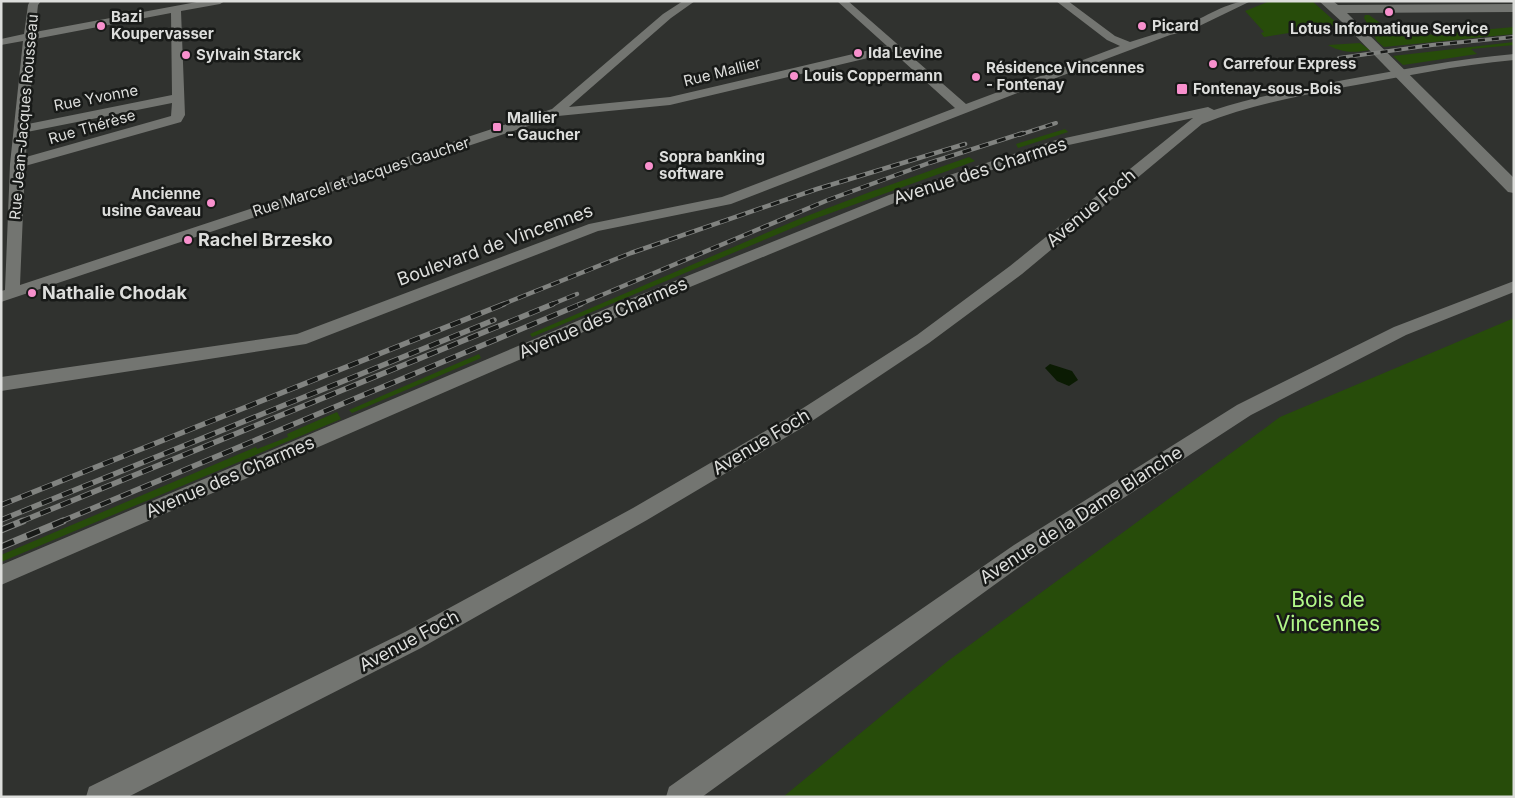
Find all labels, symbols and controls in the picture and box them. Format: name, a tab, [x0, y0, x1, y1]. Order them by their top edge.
marker: Lotus Informatique Service	[1383, 6, 1395, 18]
place label: Bazi Koupervasser	[111, 7, 214, 43]
street label: Rue Jean-Jacques Rousseau	[5, 13, 42, 221]
place label: Picard	[1152, 16, 1199, 35]
place label: Lotus Informatique Service	[1290, 19, 1488, 38]
marker: Bazi Koupervasser	[95, 20, 107, 32]
marker: Picard	[1136, 20, 1148, 32]
place label: Ida Levine	[868, 43, 942, 62]
place label: Sylvain Starck	[196, 45, 301, 64]
marker: Ida Levine	[852, 47, 864, 59]
marker: Sylvain Starck	[180, 49, 192, 61]
street label: Rue Mallier	[681, 53, 763, 90]
place label: Carrefour Express	[1223, 54, 1356, 73]
place label: Résidence Vincennes - Fontenay	[986, 58, 1145, 94]
marker: Carrefour Express	[1207, 58, 1219, 70]
place label: Louis Coppermann	[804, 66, 942, 85]
marker: Louis Coppermann	[788, 70, 800, 82]
marker: Résidence Vincennes - Fontenay	[970, 71, 982, 83]
place label: Fontenay-sous-Bois	[1193, 79, 1341, 98]
street label: Rue Yvonne	[52, 80, 140, 115]
marker: Fontenay-sous-Bois	[1175, 82, 1189, 96]
street label: Rue Thérèse	[46, 105, 138, 148]
place label: Mallier - Gaucher	[507, 108, 580, 144]
marker: Mallier - Gaucher	[491, 121, 503, 133]
street label: Rue Marcel et Jacques Gaucher	[250, 132, 472, 221]
street label: Avenue des Charmes	[890, 133, 1069, 208]
place label: Sopra banking software	[659, 147, 765, 183]
marker: Sopra banking software	[643, 160, 655, 172]
street label: Avenue Foch	[1042, 164, 1140, 251]
place label: Ancienne usine Gaveau	[102, 184, 201, 220]
marker: Ancienne usine Gaveau	[205, 197, 217, 209]
street label: Boulevard de Vincennes	[394, 199, 595, 290]
place label: Rachel Brzesko	[198, 229, 333, 250]
marker: Rachel Brzesko	[182, 234, 194, 246]
street label: Avenue des Charmes	[515, 272, 690, 363]
place label: Nathalie Chodak	[42, 282, 188, 303]
marker: Nathalie Chodak	[26, 287, 38, 299]
street label: Avenue Foch	[708, 404, 813, 479]
street label: Avenue des Charmes	[142, 431, 317, 522]
street label: Avenue de la Dame Blanche	[976, 441, 1186, 588]
park label: Bois de Vincennes	[1276, 587, 1380, 636]
street label: Avenue Foch	[355, 605, 462, 676]

